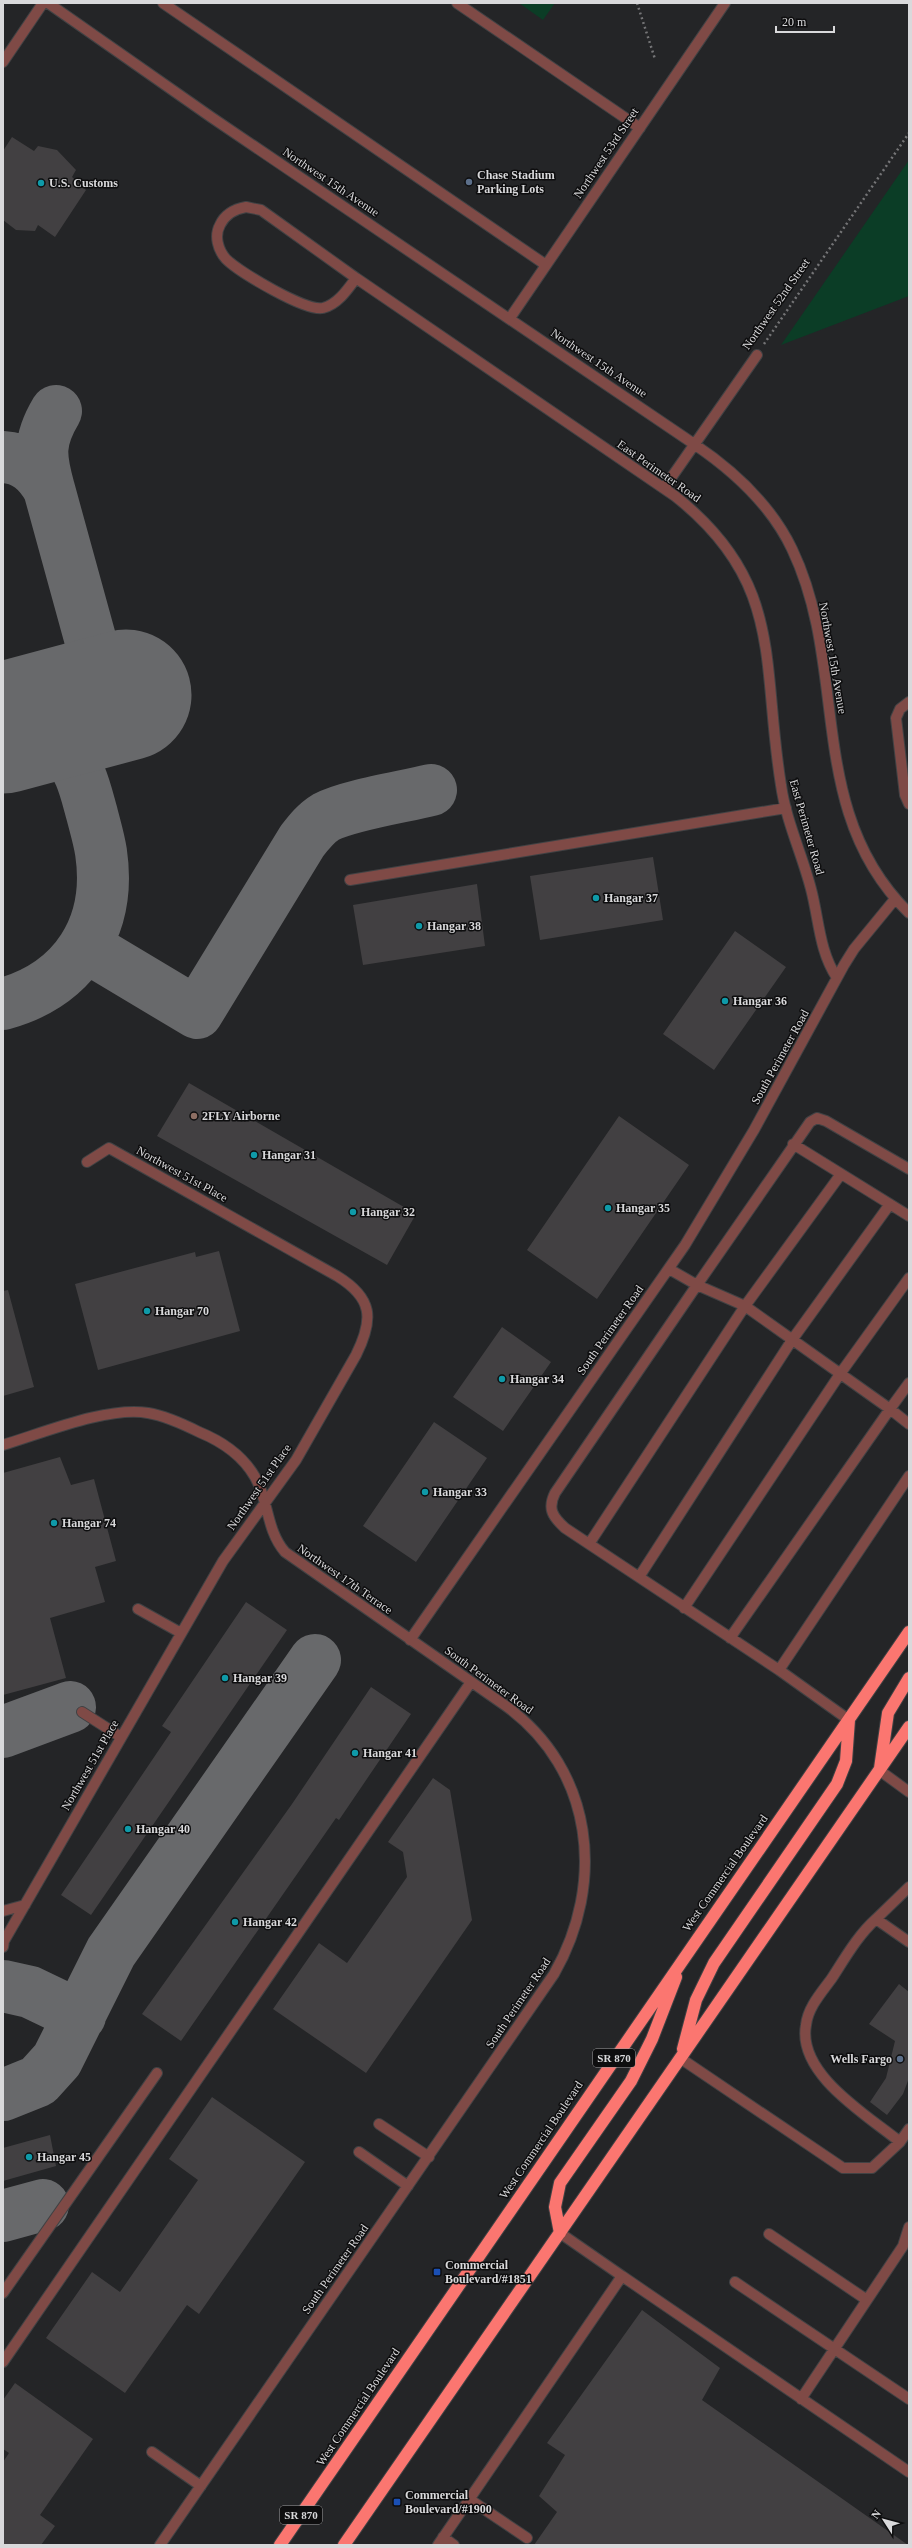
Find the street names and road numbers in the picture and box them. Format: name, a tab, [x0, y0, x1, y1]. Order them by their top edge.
street label: Northwest 53rd Street	[571, 105, 642, 201]
street label: Northwest 15th Avenue	[280, 145, 382, 219]
street label: Northwest 52nd Street	[739, 255, 813, 352]
street label: Northwest 15th Avenue	[548, 326, 650, 400]
street label: East Perimeter Road	[615, 437, 703, 505]
street label: Northwest 15th Avenue	[816, 601, 850, 715]
street label: East Perimeter Road	[787, 778, 827, 876]
street label: South Perimeter Road	[748, 1007, 812, 1107]
street label: Northwest 51st Place	[134, 1143, 230, 1205]
street label: South Perimeter Road	[574, 1283, 646, 1377]
street label: Northwest 51st Place	[224, 1441, 294, 1533]
street label: Northwest 17th Terrace	[295, 1541, 395, 1617]
street label: South Perimeter Road	[442, 1643, 536, 1717]
street label: Northwest 51st Place	[58, 1717, 122, 1813]
street label: West Commercial Boulevard	[679, 1812, 771, 1934]
street label: South Perimeter Road	[483, 1955, 553, 2051]
road number: SR 870	[593, 2049, 635, 2067]
street label: West Commercial Boulevard	[496, 2078, 586, 2202]
street label: South Perimeter Road	[299, 2222, 371, 2316]
street label: West Commercial Boulevard	[313, 2345, 403, 2469]
road number: SR 870	[280, 2506, 322, 2524]

